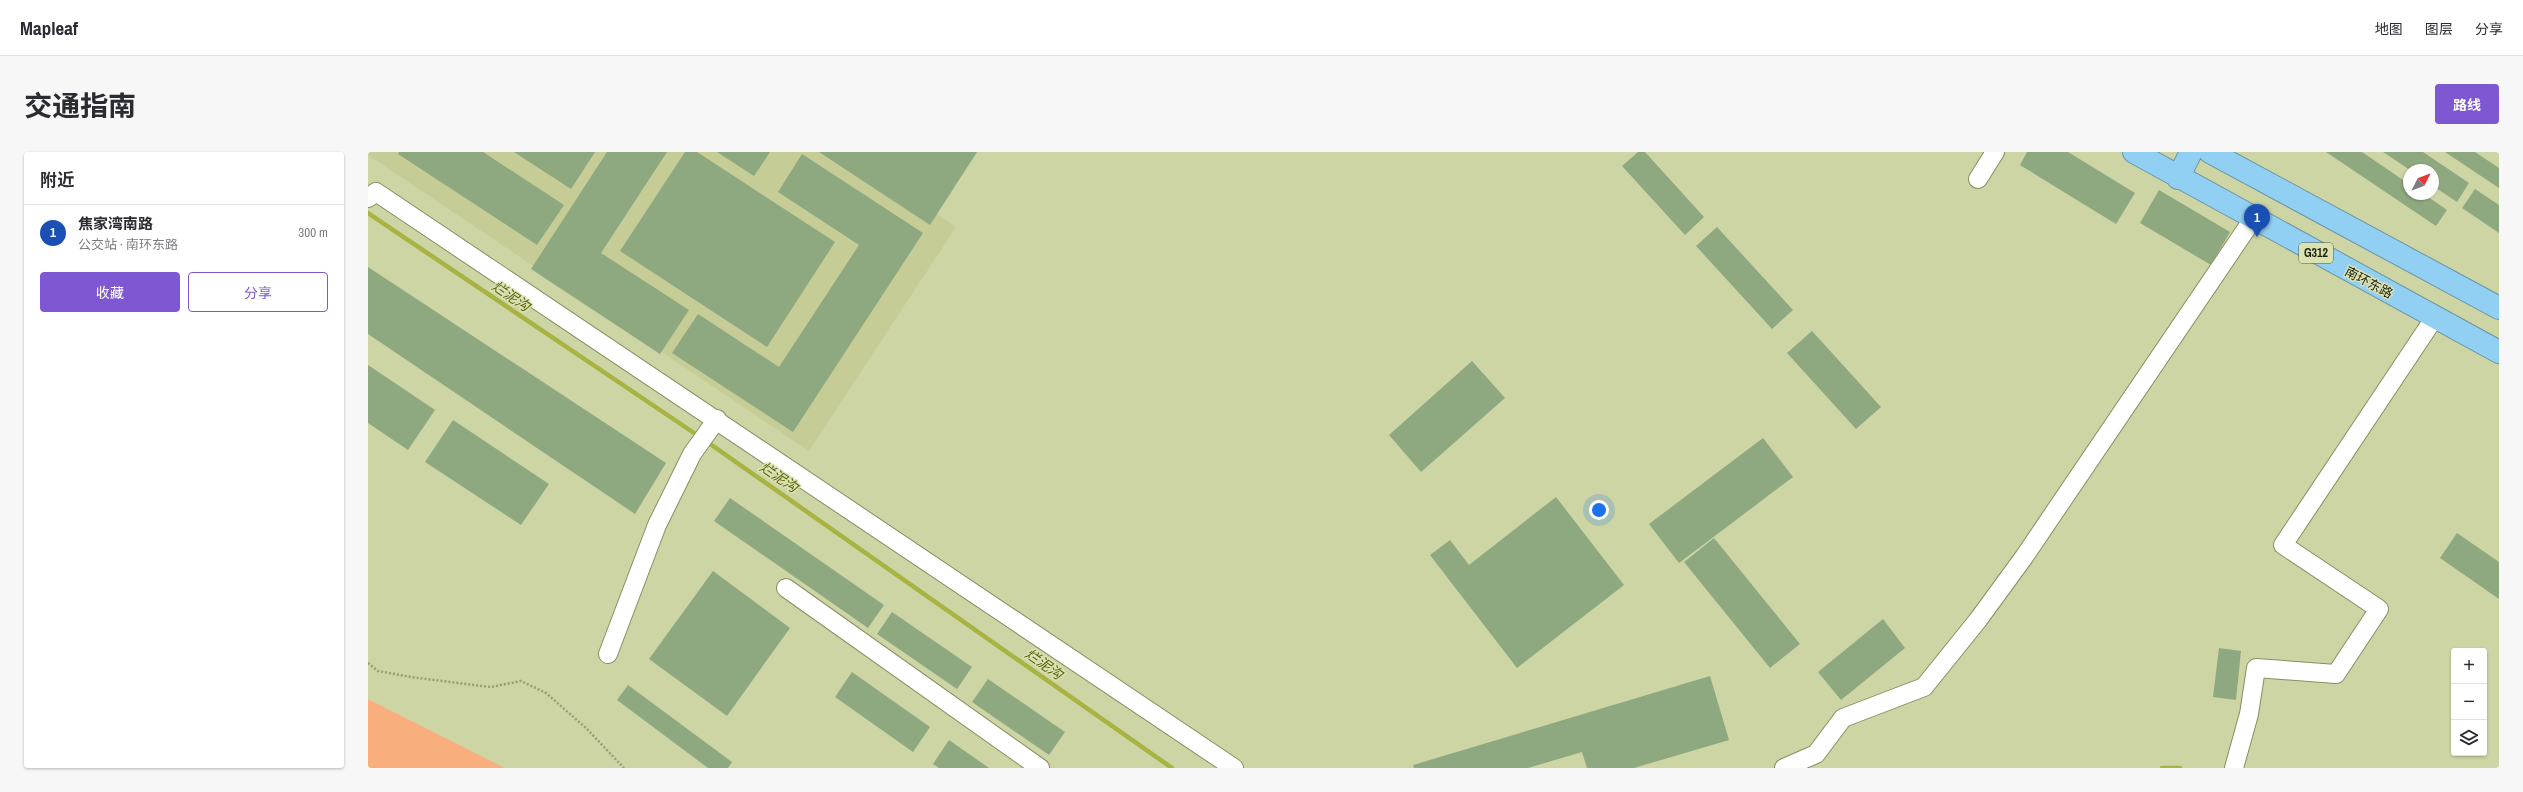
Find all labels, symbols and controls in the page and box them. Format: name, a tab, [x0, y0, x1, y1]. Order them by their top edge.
text: Mapleaf	[20, 15, 78, 41]
text: 地图	[2375, 20, 2403, 38]
text: 图层	[2425, 20, 2453, 38]
text: 分享	[2475, 20, 2503, 38]
button: 路线	[2435, 84, 2499, 124]
text: 交通指南	[24, 87, 136, 125]
north arrow	[2403, 164, 2439, 200]
text: 附近	[40, 168, 74, 191]
pin: 1	[2244, 204, 2270, 237]
text: 焦家湾南路	[78, 213, 153, 234]
text: 1	[50, 224, 56, 241]
text: 300 m	[298, 224, 328, 241]
text: 公交站 · 南环东路	[78, 236, 178, 253]
road number: G312	[2299, 243, 2333, 263]
street label: 南环东路	[2342, 263, 2396, 302]
button: 收藏	[40, 272, 180, 312]
button: 分享	[188, 272, 328, 312]
water label: 烂泥沟	[489, 277, 535, 316]
water label: 烂泥沟	[757, 458, 803, 497]
your location	[1589, 500, 1609, 520]
water label: 烂泥沟	[1022, 645, 1068, 685]
map controls	[2451, 648, 2487, 756]
button: +	[2451, 648, 2487, 684]
button: −	[2451, 684, 2487, 720]
button: layers	[2451, 720, 2487, 756]

